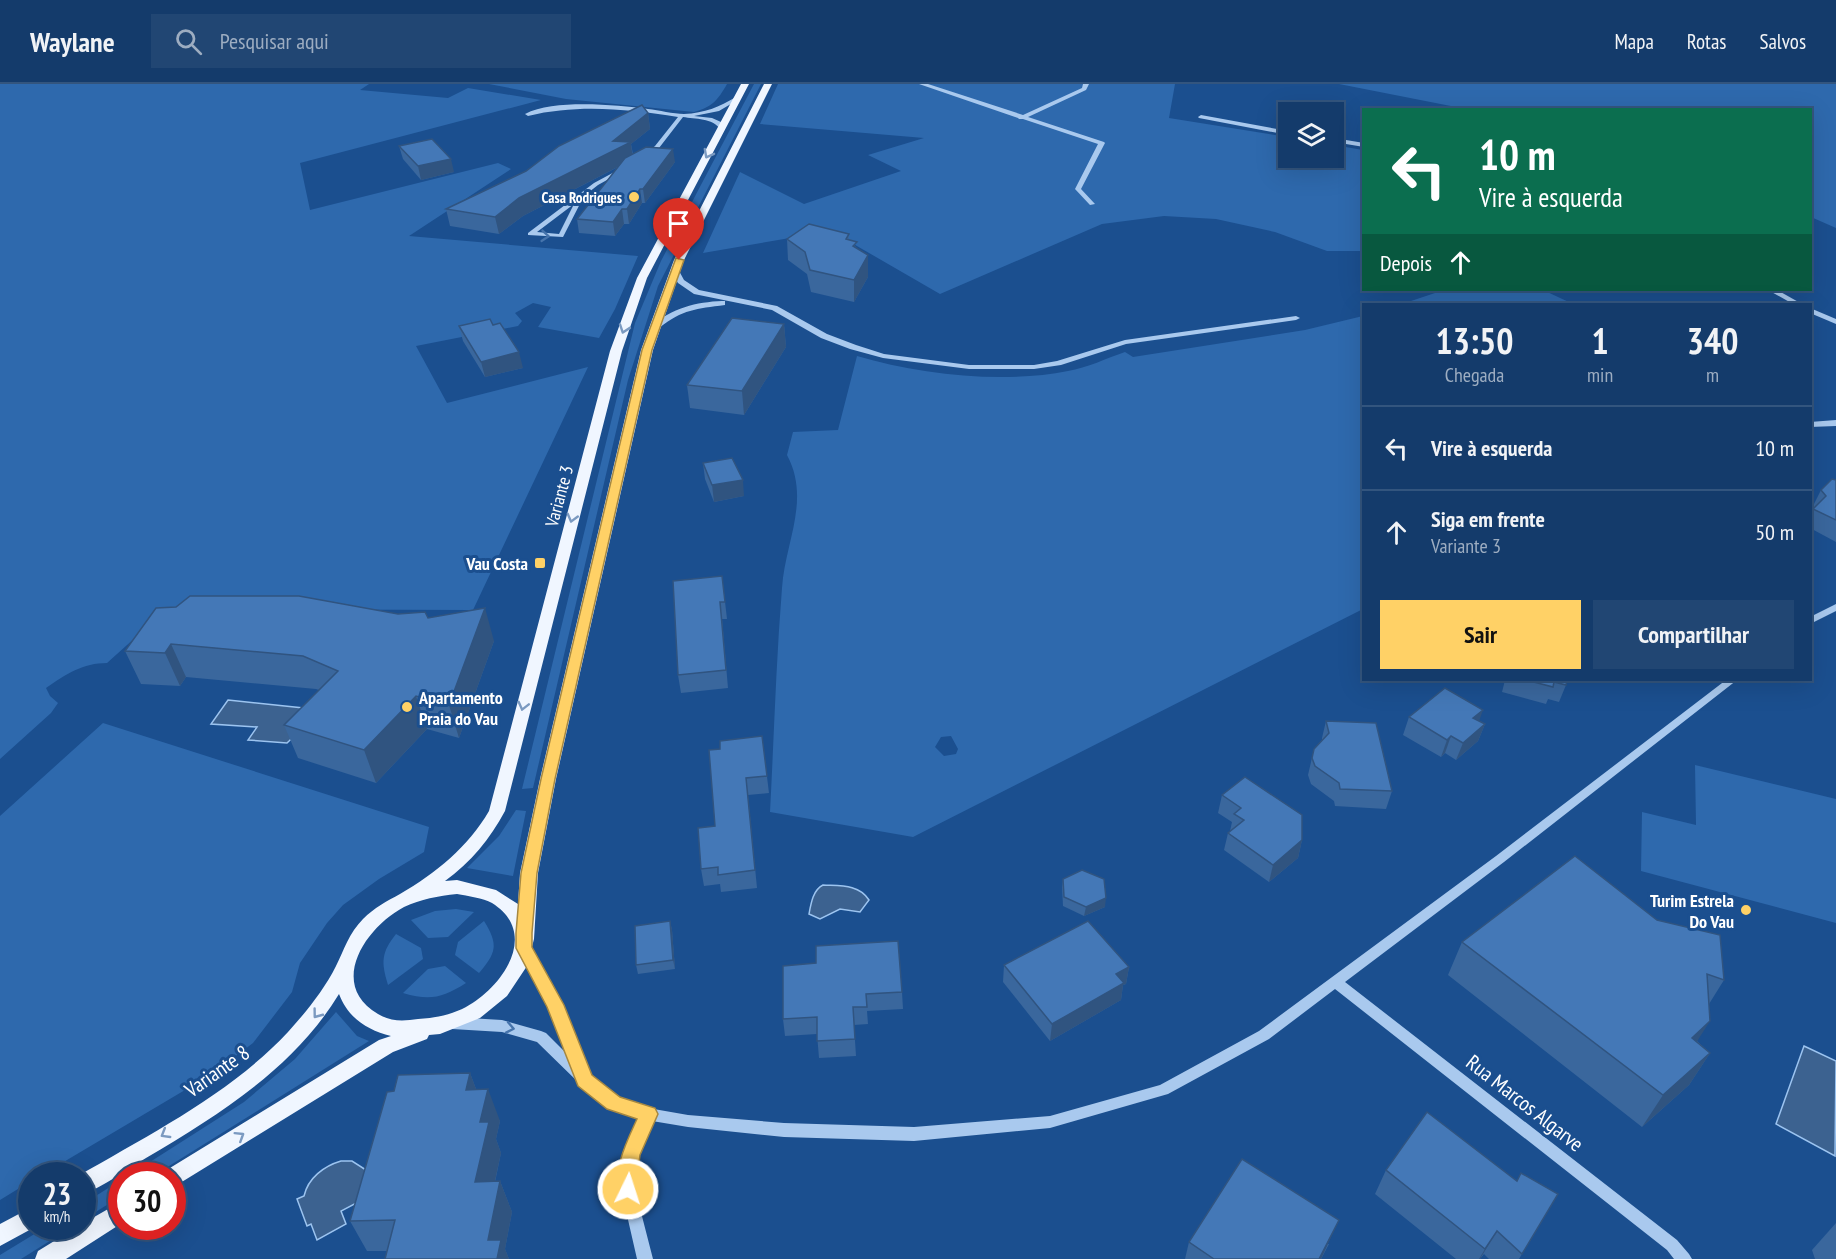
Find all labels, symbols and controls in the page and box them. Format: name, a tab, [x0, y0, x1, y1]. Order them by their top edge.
search box	[151, 14, 571, 68]
text: Waylane	[30, 23, 115, 60]
icon: search	[172, 25, 205, 58]
text: Pesquisar aqui	[220, 27, 329, 55]
text: Mapa	[1614, 28, 1654, 55]
text: Rotas	[1687, 28, 1726, 55]
text: Salvos	[1759, 28, 1806, 55]
map controls	[1278, 102, 1344, 168]
button: layers	[1278, 102, 1344, 168]
text: 10 m	[1479, 127, 1556, 182]
icon: left	[1380, 132, 1458, 210]
one-way arrow	[704, 148, 715, 159]
text: Vire à esquerda	[1479, 180, 1623, 214]
place label: Casa Rodrigues	[541, 188, 622, 207]
marker: Casa Rodrigues	[627, 190, 641, 204]
pin	[653, 198, 704, 260]
icon: arrive	[662, 207, 695, 240]
one-way arrow	[541, 229, 550, 242]
icon: ahead	[1444, 246, 1477, 279]
text: Depois	[1380, 249, 1432, 277]
text: 13:50	[1436, 317, 1513, 364]
text: 1	[1591, 317, 1609, 364]
text: 340	[1687, 317, 1738, 364]
one-way arrow	[618, 324, 631, 334]
text: Chegada	[1445, 362, 1504, 388]
text: min	[1587, 362, 1613, 388]
text: m	[1706, 362, 1719, 388]
icon: left	[1380, 432, 1413, 465]
text: Vire à esquerda	[1431, 434, 1552, 462]
text: 10 m	[1755, 434, 1794, 462]
street label: Variante 3	[539, 463, 578, 530]
text: Siga em frente	[1431, 505, 1545, 533]
one-way arrow	[567, 512, 580, 522]
icon: ahead	[1380, 516, 1413, 549]
text: 50 m	[1755, 518, 1794, 546]
text: Variante 3	[1431, 533, 1501, 559]
place label: Vau Costa	[465, 552, 528, 575]
marker: Vau Costa	[533, 556, 547, 570]
button: Sair	[1380, 600, 1581, 669]
button: Compartilhar	[1593, 600, 1794, 669]
place label: Apartamento Praia do Vau	[418, 686, 503, 730]
marker: Apartamento Praia do Vau	[400, 700, 414, 714]
one-way arrow	[518, 700, 530, 711]
place label: Turim Estrela Do Vau	[1650, 889, 1734, 933]
marker: Turim Estrela Do Vau	[1739, 903, 1753, 917]
one-way arrow	[313, 1007, 324, 1018]
one-way arrow	[504, 1021, 514, 1034]
street label: Variante 8	[178, 1039, 255, 1104]
street label: Rua Marcos Algarve	[1461, 1049, 1589, 1157]
one-way arrow	[161, 1127, 172, 1138]
one-way arrow	[234, 1132, 244, 1144]
position arrow	[596, 1157, 660, 1221]
speed limit sign: 30	[108, 1162, 186, 1240]
text: 23	[43, 1174, 71, 1213]
text: km/h	[44, 1207, 70, 1226]

